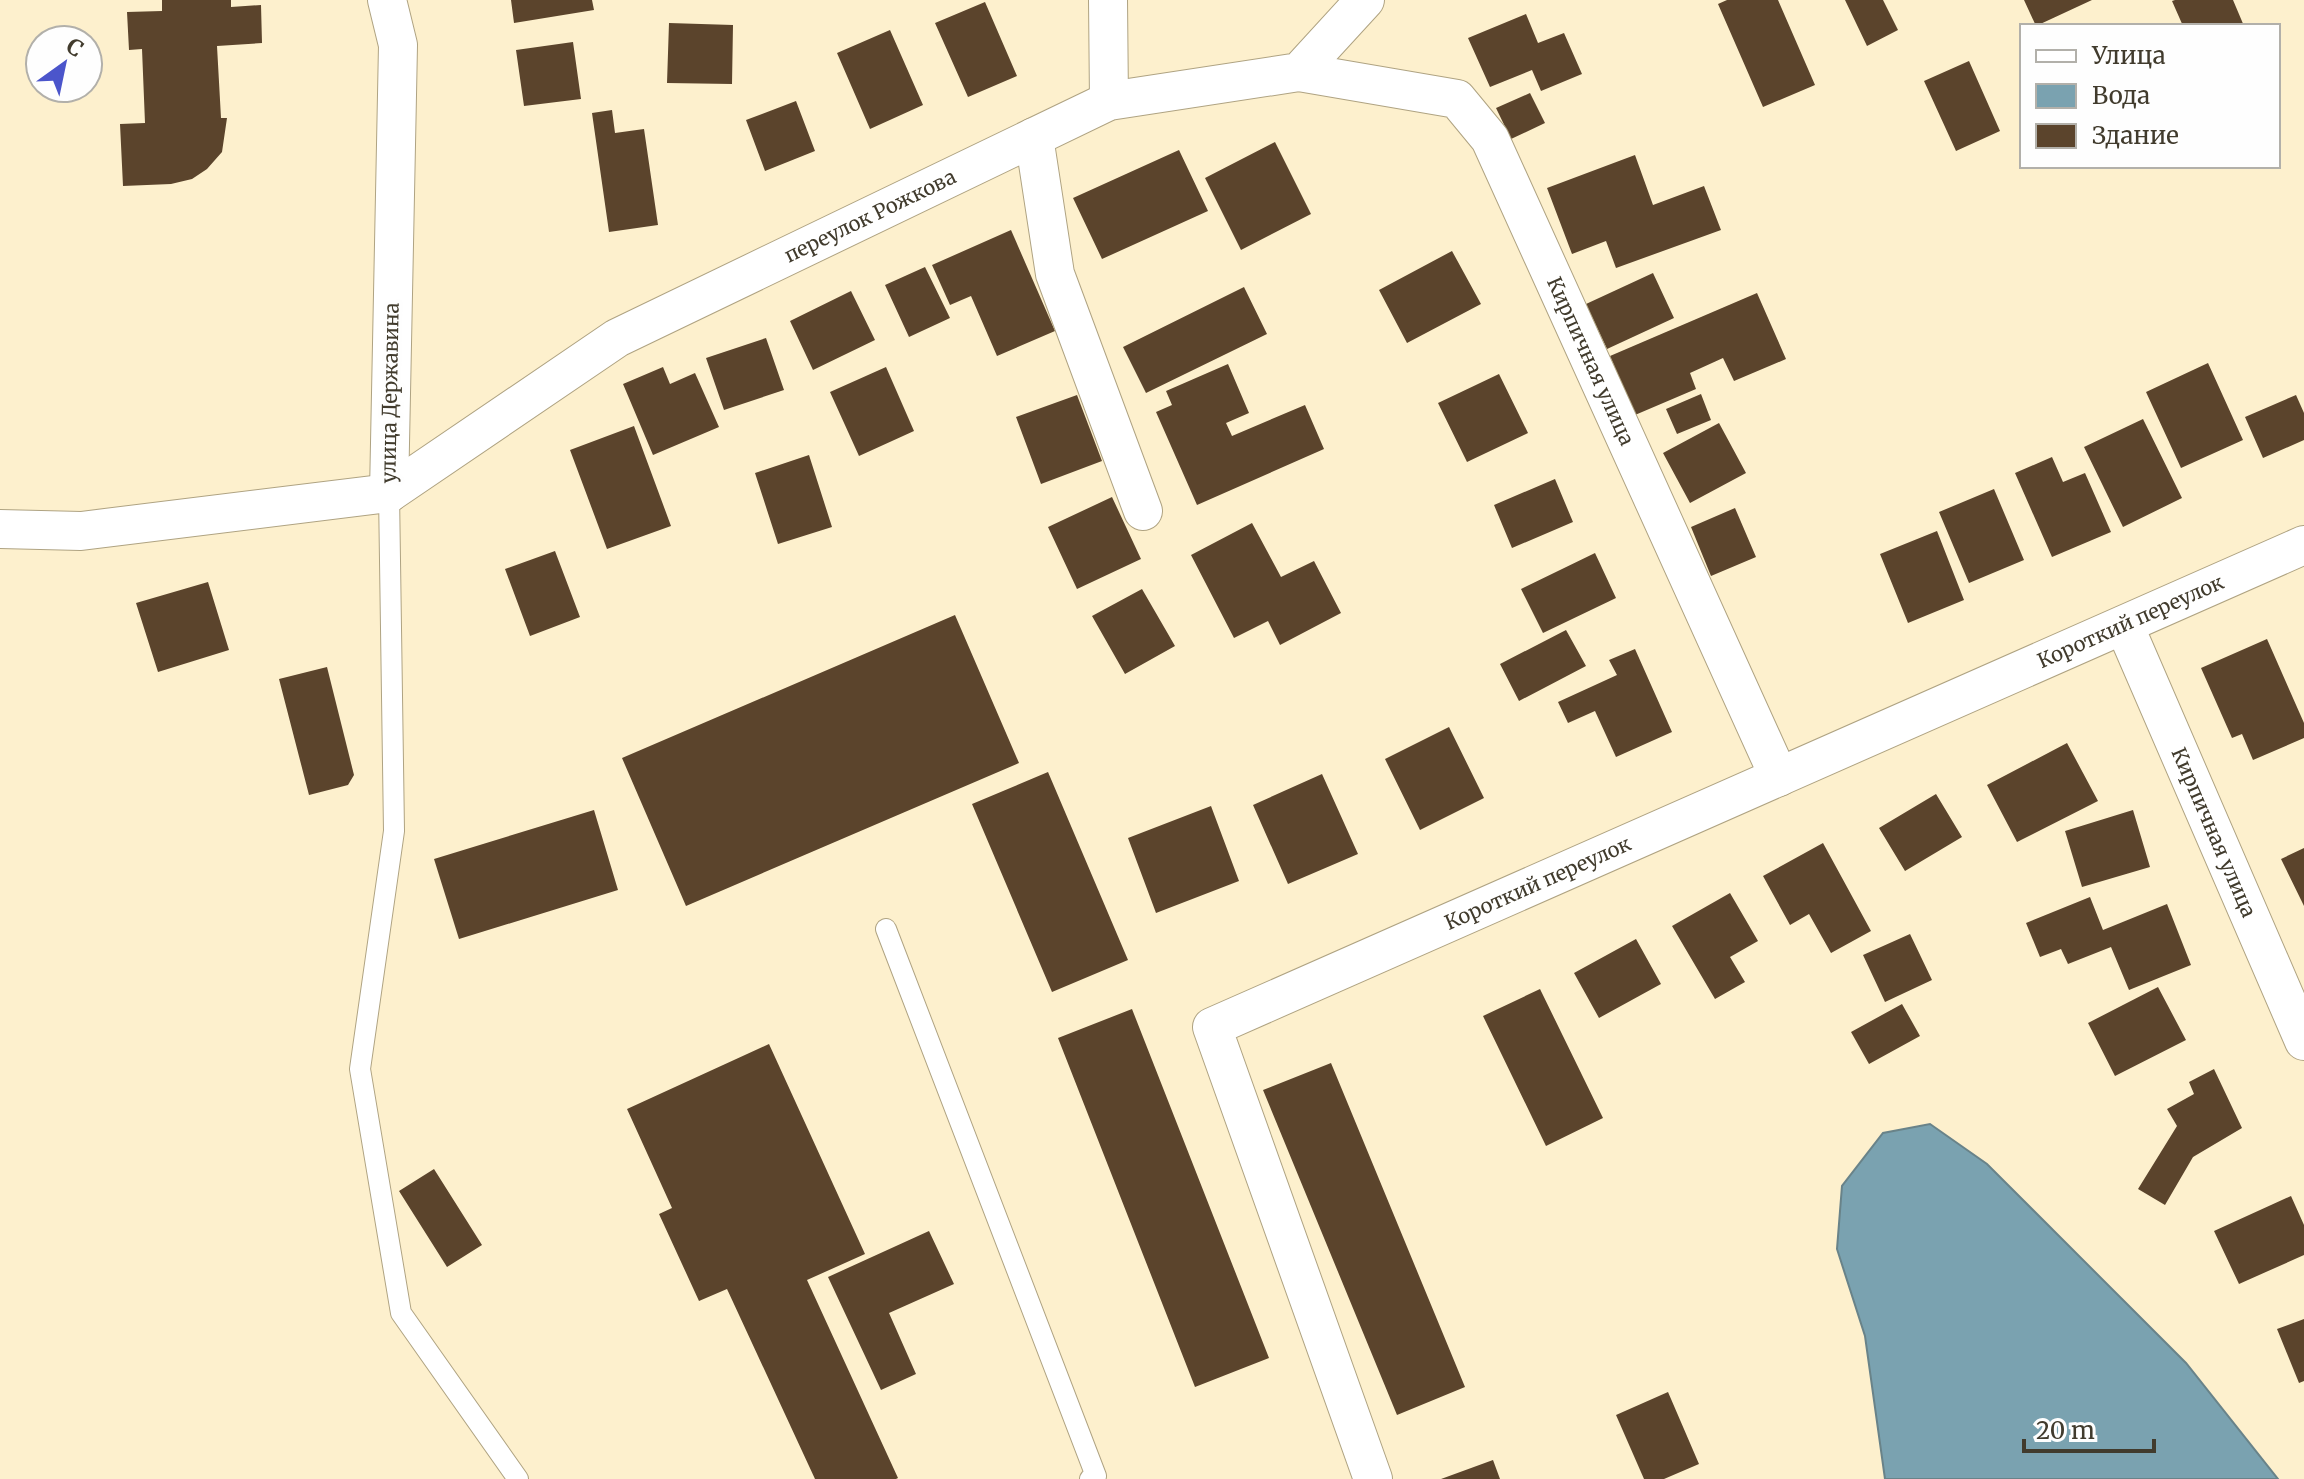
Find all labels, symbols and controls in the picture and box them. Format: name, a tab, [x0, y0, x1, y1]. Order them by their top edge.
north arrow	[24, 24, 104, 104]
legend	[2020, 24, 2280, 168]
text: С	[61, 32, 89, 63]
text: Улица	[2091, 40, 2166, 71]
text: Вода	[2092, 80, 2150, 111]
text: Здание	[2092, 120, 2179, 151]
street label: переулок Рожкова	[780, 164, 960, 268]
street label: Кирпичная улица	[1542, 273, 1640, 449]
street label: улица Державина	[375, 302, 404, 484]
street label: Короткий переулок	[2033, 569, 2228, 673]
street label: Кирпичная улица	[2167, 744, 2262, 921]
street label: Короткий переулок	[1441, 831, 1635, 935]
scale bar	[2024, 1403, 2154, 1453]
text: 20 m	[2036, 1415, 2095, 1446]

